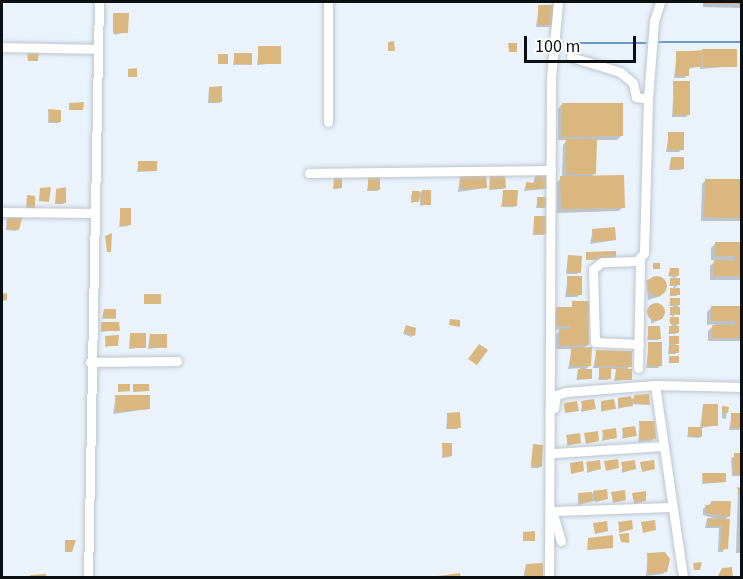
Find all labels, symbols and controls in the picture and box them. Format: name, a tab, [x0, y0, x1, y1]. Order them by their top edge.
scale bar	[527, 24, 640, 62]
text: 100 m	[535, 34, 580, 59]

